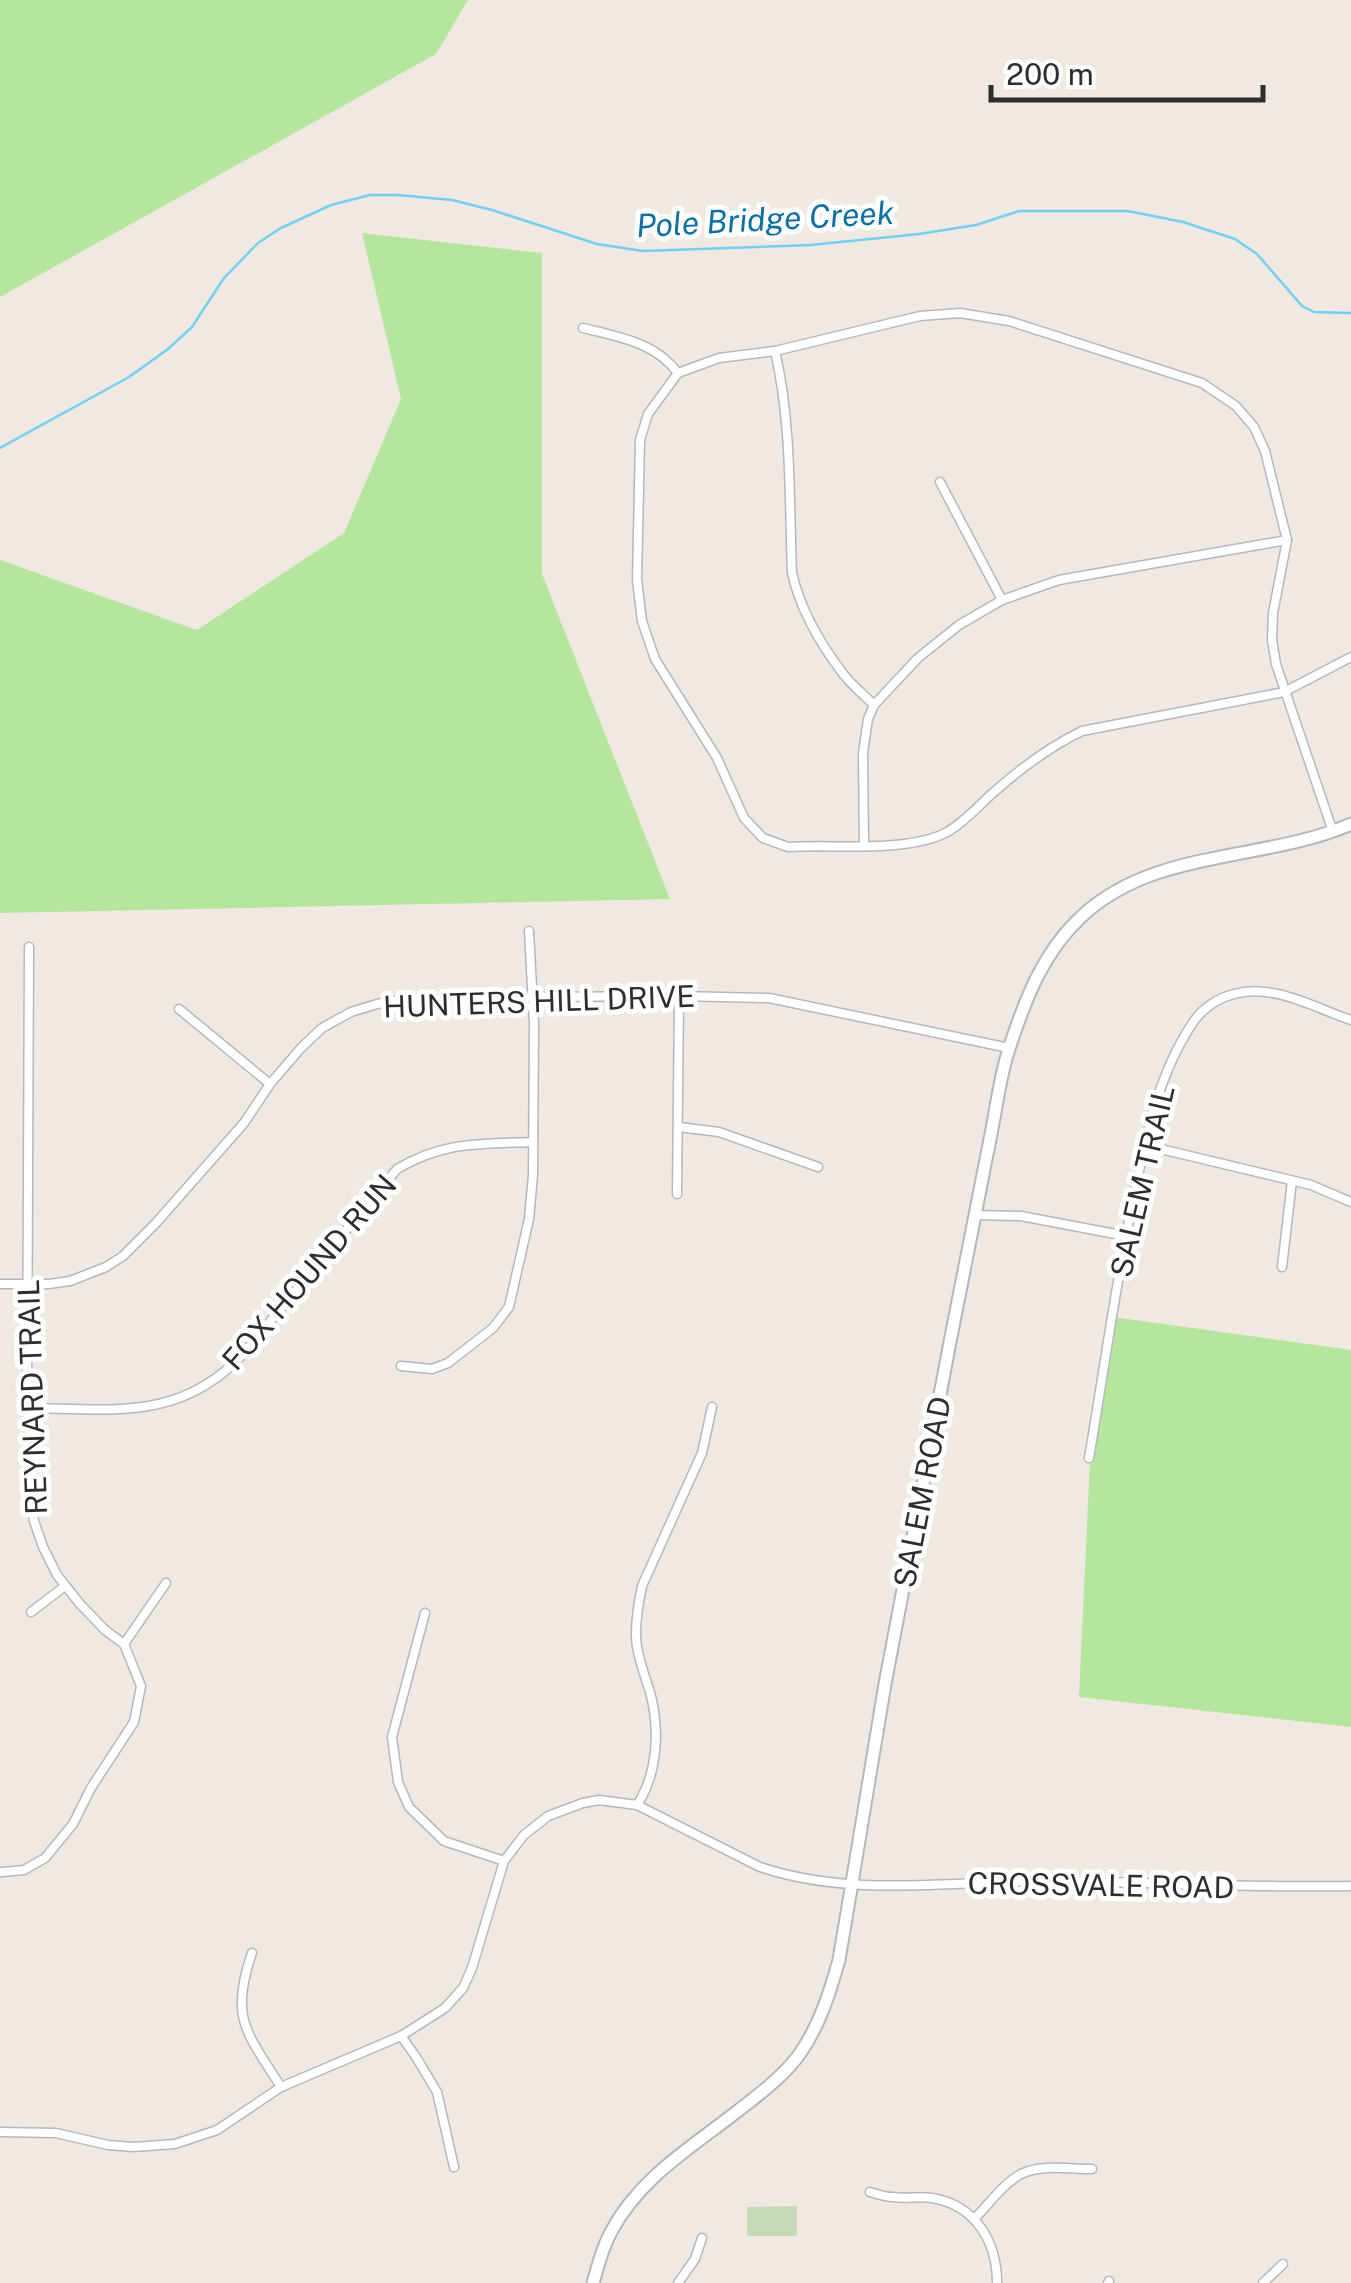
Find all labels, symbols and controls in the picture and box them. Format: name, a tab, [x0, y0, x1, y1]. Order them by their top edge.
scale bar	[991, 40, 1264, 102]
text: 200 m	[1006, 56, 1094, 92]
water label: Pole Bridge Creek	[635, 194, 896, 244]
street label: HUNTERS HILL DRIVE	[382, 978, 696, 1024]
street label: SALEM TRAIL	[1102, 1081, 1182, 1281]
street label: FOX HOUND RUN	[214, 1167, 404, 1377]
street label: REYNARD TRAIL	[10, 1279, 54, 1515]
street label: SALEM ROAD	[886, 1393, 958, 1591]
street label: CROSSVALE ROAD	[967, 1865, 1235, 1905]

